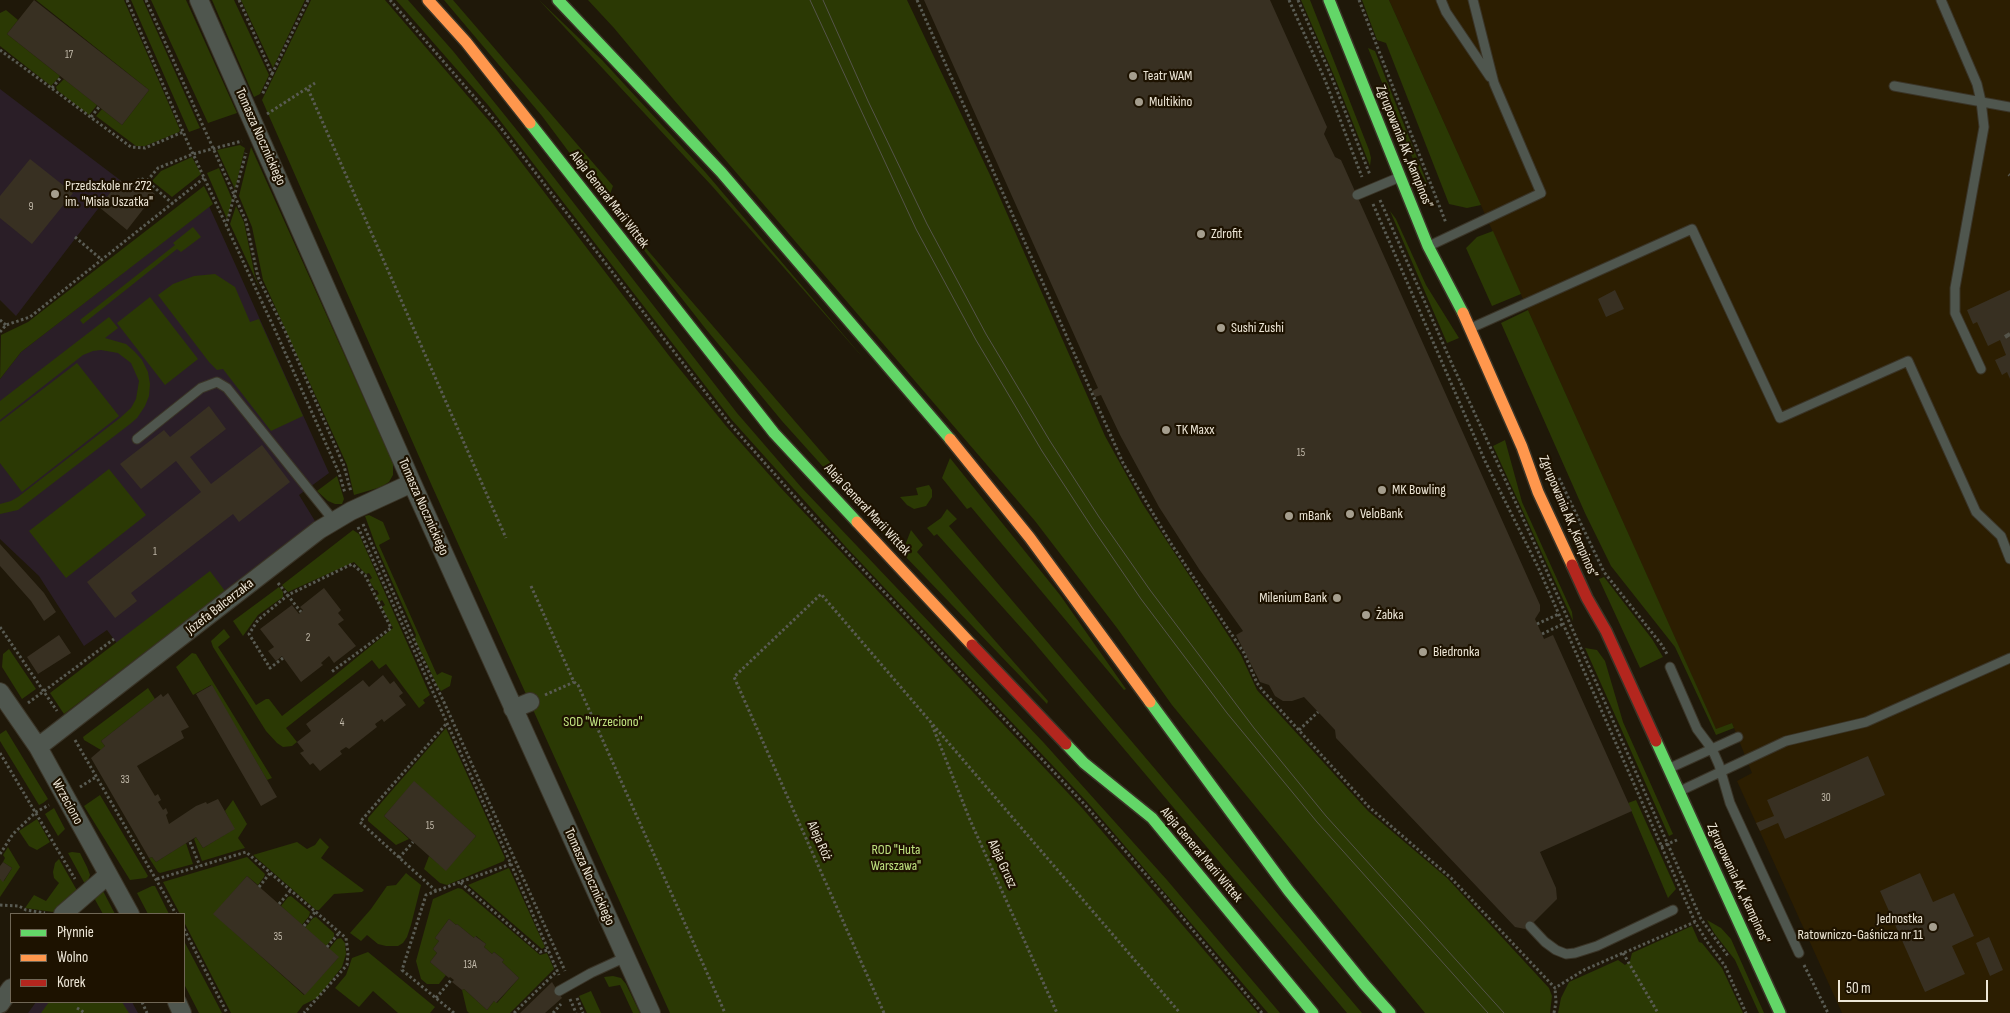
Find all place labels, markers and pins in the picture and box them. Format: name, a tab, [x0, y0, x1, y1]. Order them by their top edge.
place label: Teatr WAM	[1143, 68, 1192, 84]
marker: Teatr WAM	[1127, 70, 1139, 82]
place label: Multikino	[1149, 94, 1192, 110]
marker: Multikino	[1133, 96, 1145, 108]
place label: Przedszkole nr 272 im. "Misia Uszatka"	[65, 178, 153, 210]
marker: Przedszkole nr 272 im. "Misia Uszatka"	[49, 188, 61, 200]
place label: Zdrofit	[1211, 226, 1242, 242]
marker: Zdrofit	[1195, 228, 1207, 240]
place label: Sushi Zushi	[1231, 320, 1284, 336]
marker: Sushi Zushi	[1215, 322, 1227, 334]
place label: TK Maxx	[1176, 422, 1214, 438]
marker: TK Maxx	[1160, 424, 1172, 436]
place label: MK Bowling	[1392, 482, 1446, 498]
marker: MK Bowling	[1376, 484, 1388, 496]
place label: VeloBank	[1360, 506, 1403, 522]
place label: mBank	[1299, 508, 1331, 524]
marker: VeloBank	[1344, 508, 1356, 520]
marker: mBank	[1283, 510, 1295, 522]
place label: Milenium Bank	[1259, 590, 1327, 606]
marker: Milenium Bank	[1331, 592, 1343, 604]
place label: Żabka	[1376, 607, 1404, 623]
marker: Żabka	[1360, 609, 1372, 621]
place label: Biedronka	[1433, 644, 1480, 660]
marker: Biedronka	[1417, 646, 1429, 658]
place label: Jednostka Ratowniczo-Gaśnicza nr 11	[1798, 911, 1923, 944]
marker: Jednostka Ratowniczo-Gaśnicza nr 11	[1927, 921, 1939, 933]

